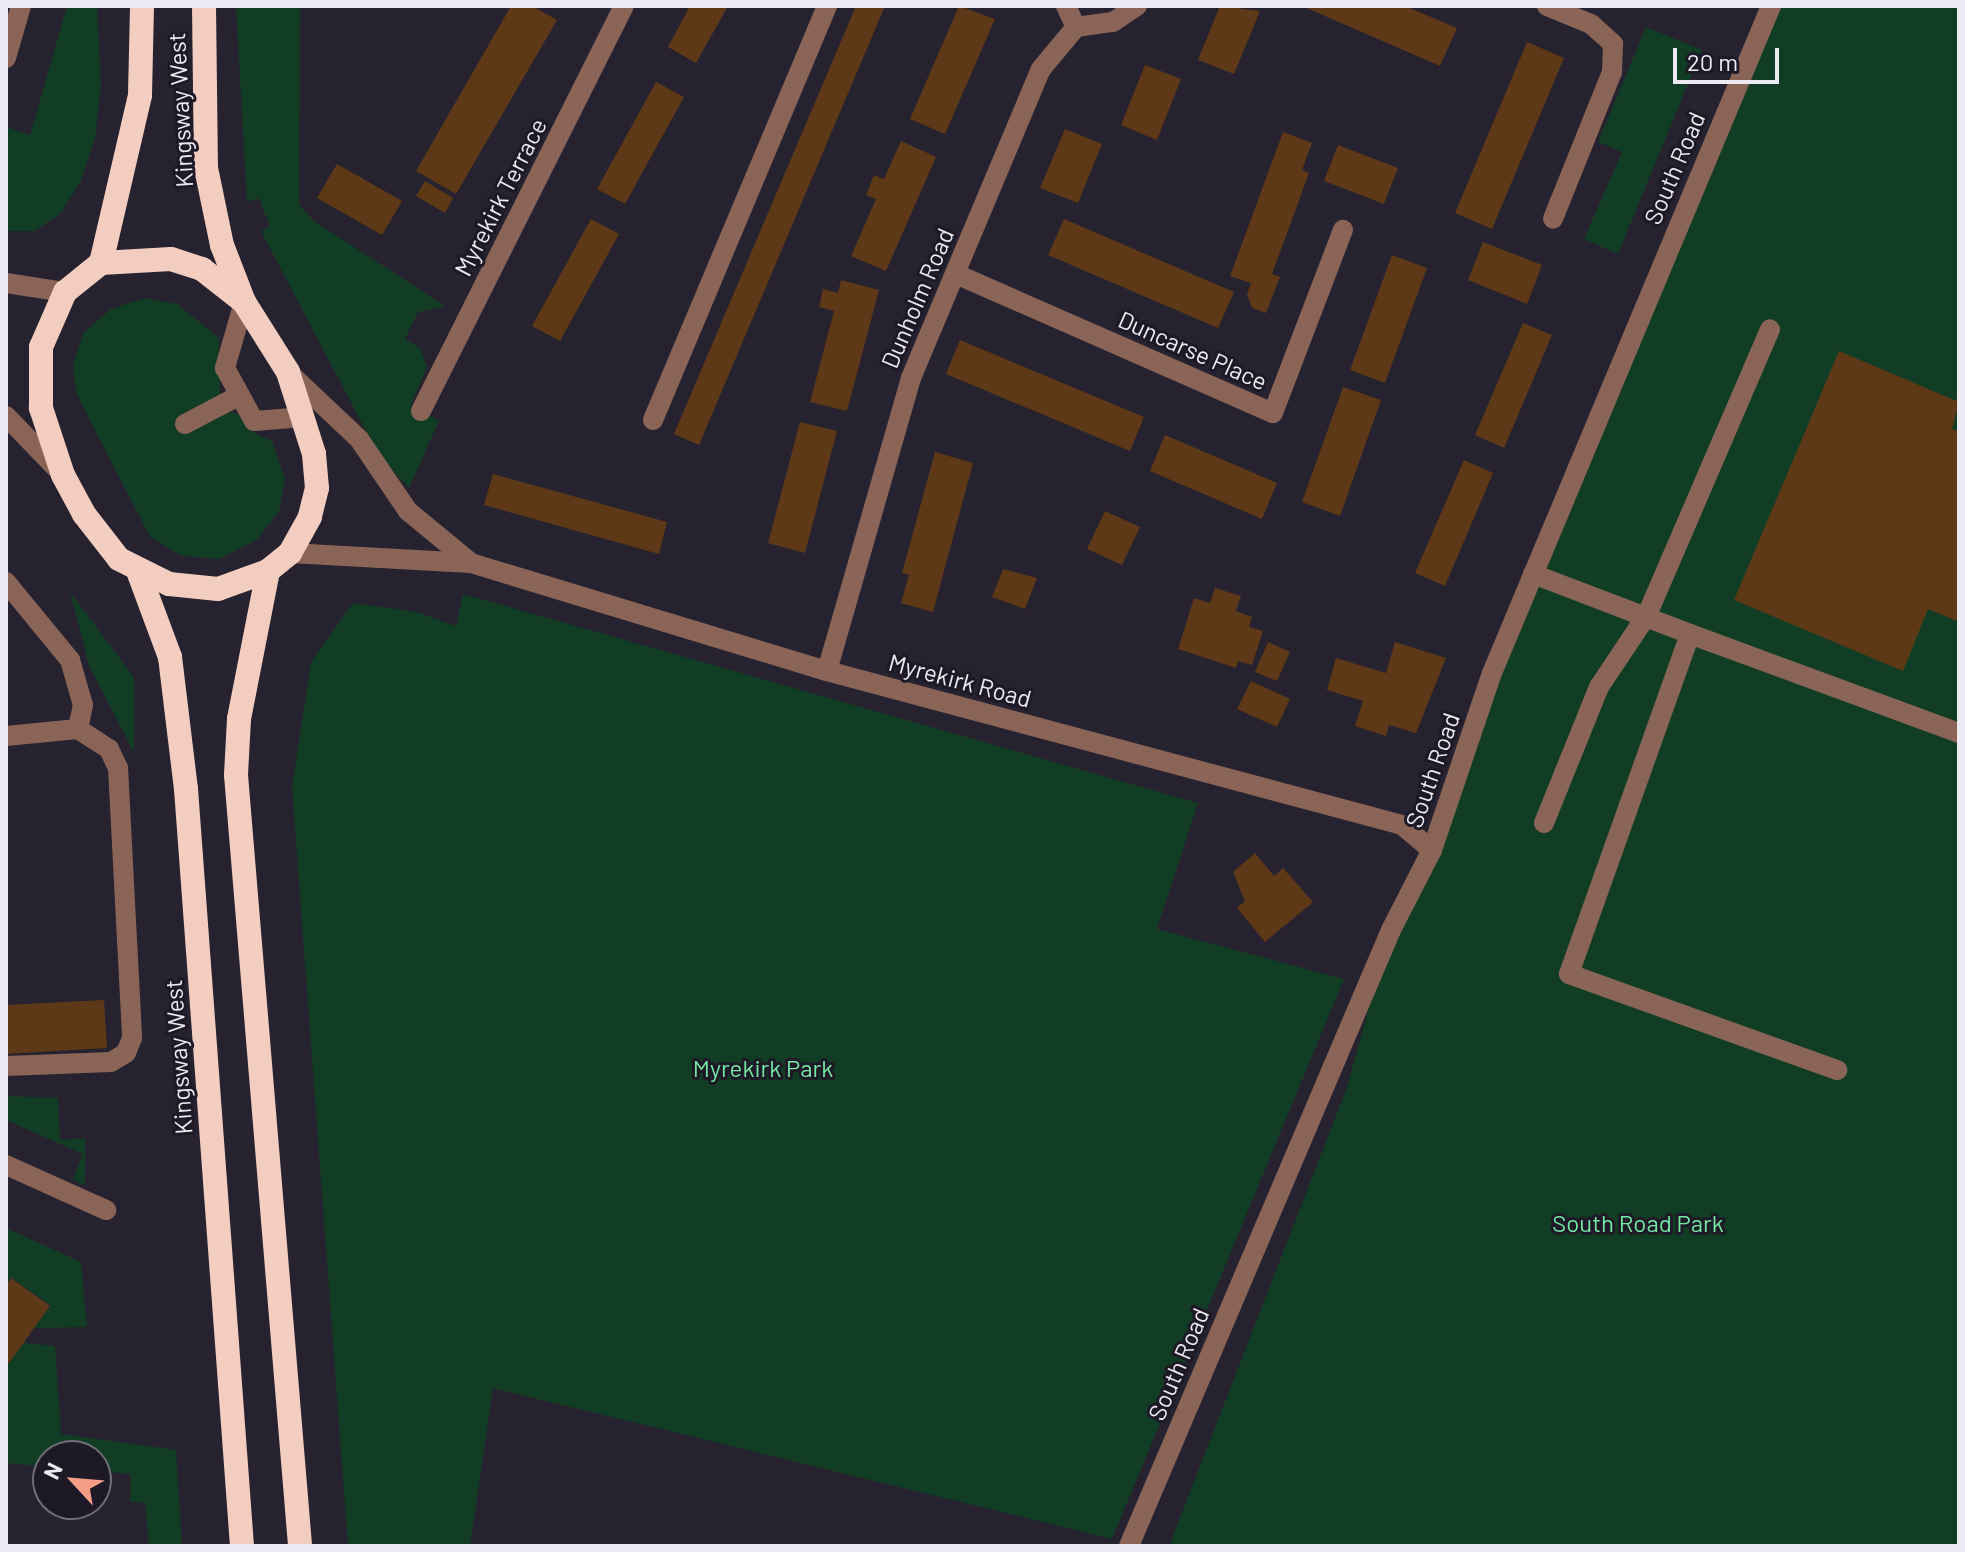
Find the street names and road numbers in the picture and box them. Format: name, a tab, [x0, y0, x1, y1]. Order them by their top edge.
street label: Kingsway West	[162, 32, 198, 188]
street label: South Road	[1637, 107, 1711, 229]
street label: Myrekirk Terrace	[448, 113, 552, 281]
street label: Dunholm Road	[875, 224, 959, 372]
street label: Duncarse Place	[1114, 304, 1272, 396]
street label: Myrekirk Road	[886, 647, 1034, 713]
street label: South Road	[1399, 709, 1465, 831]
street label: Kingsway West	[158, 979, 198, 1135]
street label: South Road	[1141, 1303, 1215, 1425]

